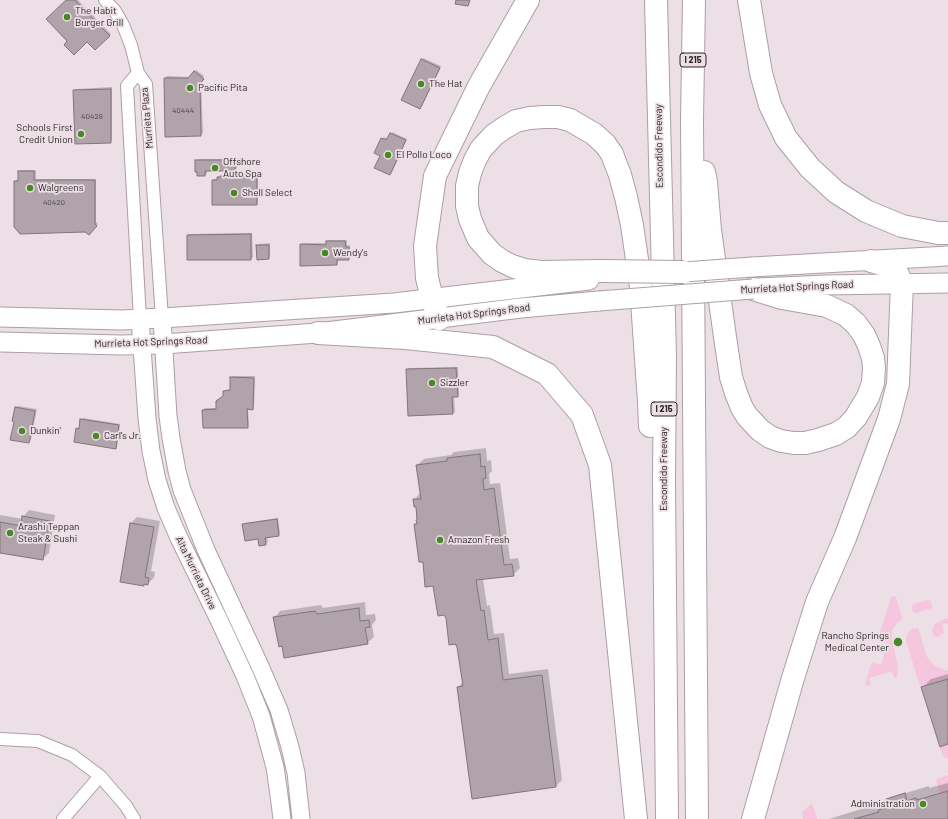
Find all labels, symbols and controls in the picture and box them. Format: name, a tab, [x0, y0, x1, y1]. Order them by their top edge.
place label: The Habit Burger Grill	[75, 5, 123, 28]
marker: The Habit Burger Grill	[62, 12, 72, 22]
road number: I 215	[680, 53, 706, 67]
place label: The Hat	[429, 78, 463, 90]
marker: The Hat	[416, 79, 426, 89]
place label: Pacific Pita	[198, 82, 247, 94]
marker: Pacific Pita	[185, 83, 195, 93]
street label: Murrieta Plaza	[138, 87, 156, 149]
street label: Escondido Freeway	[652, 104, 666, 188]
house number: 40444	[172, 105, 194, 115]
house number: 40428	[81, 111, 103, 121]
place label: Schools First Credit Union	[16, 122, 73, 146]
marker: Schools First Credit Union	[76, 129, 86, 139]
place label: El Pollo Loco	[396, 149, 451, 161]
marker: El Pollo Loco	[383, 150, 393, 160]
place label: Offshore Auto Spa	[223, 156, 262, 180]
marker: Offshore Auto Spa	[210, 163, 220, 173]
place label: Walgreens	[38, 182, 84, 194]
marker: Walgreens	[25, 183, 35, 193]
place label: Shell Select	[242, 187, 293, 199]
marker: Shell Select	[229, 188, 239, 198]
house number: 40420	[43, 197, 65, 207]
place label: Wendy's	[333, 247, 368, 259]
marker: Wendy's	[320, 248, 330, 258]
street label: Murrieta Hot Springs Road	[740, 278, 854, 296]
street label: Murrieta Hot Springs Road	[417, 301, 531, 327]
street label: Murrieta Hot Springs Road	[94, 334, 208, 350]
place label: Sizzler	[440, 377, 469, 389]
marker: Sizzler	[427, 378, 437, 388]
road number: I 215	[651, 402, 677, 416]
place label: Dunkin'	[30, 425, 61, 437]
marker: Dunkin'	[17, 426, 27, 436]
street label: Escondido Freeway	[658, 427, 670, 511]
place label: Carl's Jr.	[104, 430, 141, 442]
marker: Carl's Jr.	[91, 431, 101, 441]
place label: Arashi Teppan Steak & Sushi	[18, 521, 79, 544]
marker: Arashi Teppan Steak & Sushi	[5, 528, 15, 538]
place label: Amazon Fresh	[448, 534, 509, 546]
street label: Alta Murrieta Drive	[173, 535, 219, 611]
marker: Amazon Fresh	[435, 535, 445, 545]
place label: Rancho Springs Medical Center	[821, 630, 889, 654]
marker: Rancho Springs Medical Center	[892, 636, 904, 648]
place label: Administration	[851, 798, 915, 810]
marker: Administration	[918, 799, 928, 809]

